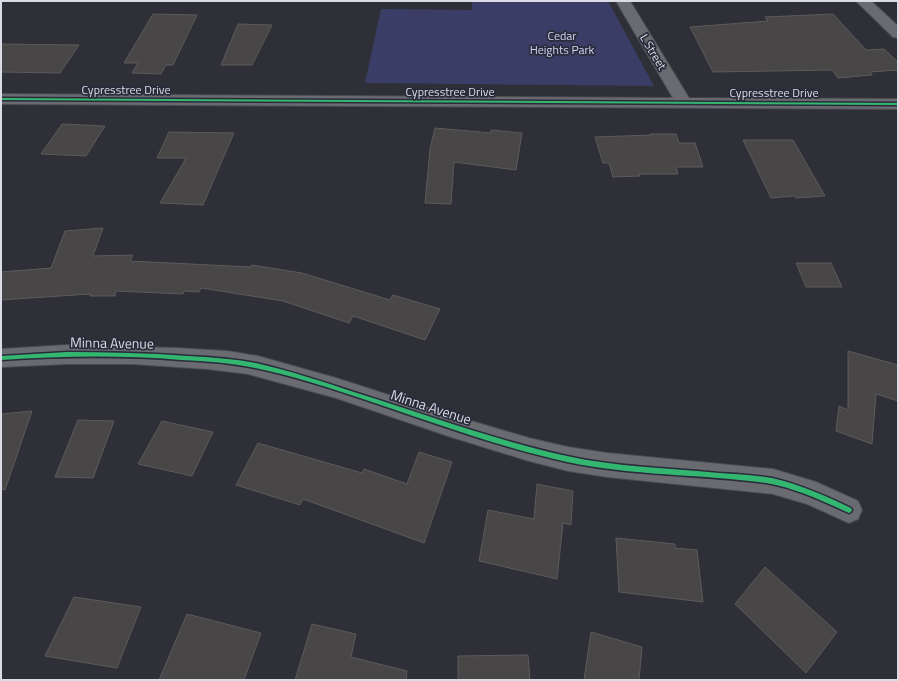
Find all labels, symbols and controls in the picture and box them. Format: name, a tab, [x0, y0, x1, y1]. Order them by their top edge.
park label: Cedar Heights Park	[530, 26, 595, 59]
street label: L Street	[635, 30, 672, 74]
street label: Cypresstree Drive	[82, 80, 170, 99]
street label: Cypresstree Drive	[406, 82, 494, 101]
street label: Cypresstree Drive	[730, 83, 818, 102]
street label: Minna Avenue	[70, 331, 154, 354]
street label: Minna Avenue	[388, 384, 474, 429]

